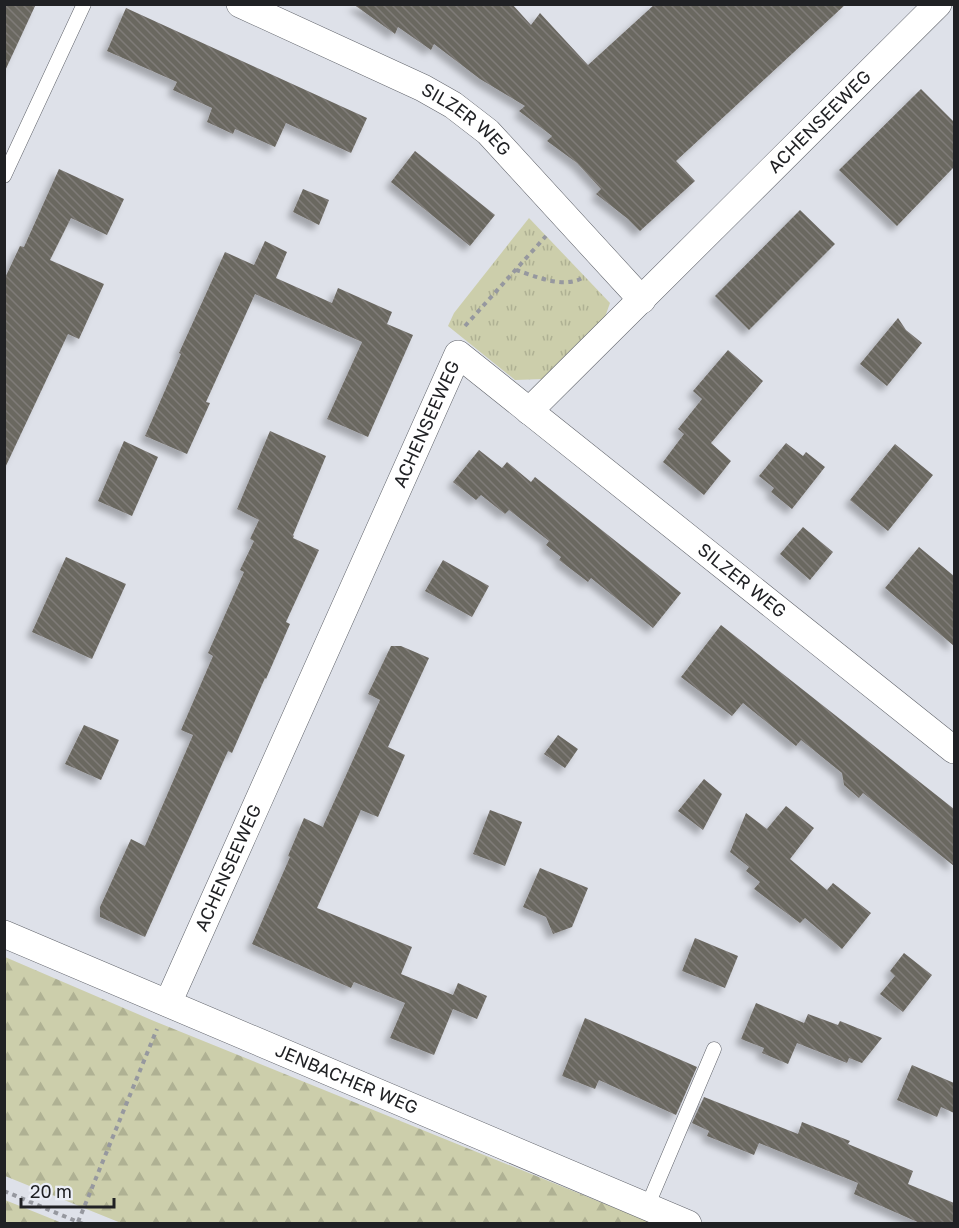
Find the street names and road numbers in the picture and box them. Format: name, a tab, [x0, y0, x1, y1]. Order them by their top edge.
street label: ACHENSEEWEG	[763, 65, 875, 177]
street label: SILZER WEG	[418, 78, 516, 160]
street label: ACHENSEEWEG	[388, 357, 464, 491]
street label: SILZER WEG	[694, 538, 791, 622]
street label: ACHENSEEWEG	[190, 801, 265, 934]
street label: JENBACHER WEG	[272, 1038, 421, 1118]

